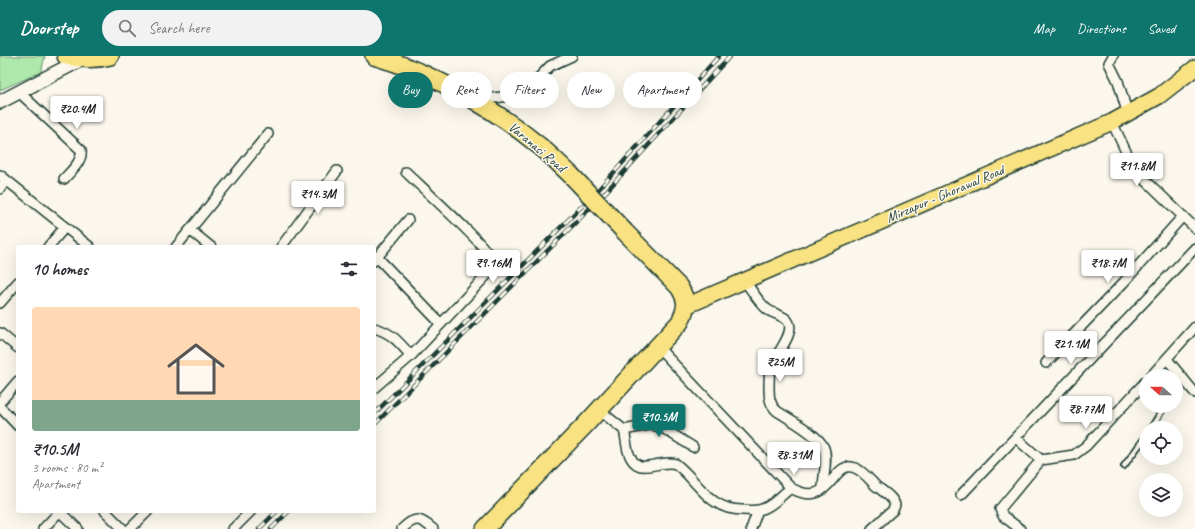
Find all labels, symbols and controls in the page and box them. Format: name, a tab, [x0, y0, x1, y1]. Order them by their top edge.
search box	[102, 10, 382, 46]
text: Doorstep	[20, 16, 78, 40]
icon: search	[116, 17, 138, 39]
text: Search here	[148, 19, 210, 38]
text: Map	[1034, 20, 1055, 37]
text: Directions	[1077, 20, 1126, 37]
text: Saved	[1148, 20, 1175, 37]
chip: Buy	[388, 72, 433, 108]
chip: Rent	[441, 72, 492, 108]
chip: Filters	[500, 72, 559, 108]
chip: New	[567, 72, 615, 108]
chip: Apartment	[623, 72, 702, 108]
pin: ₹20.4M	[44, 96, 110, 130]
text: ₹20.4M	[59, 101, 95, 117]
street label: Varanasi Road	[505, 118, 571, 177]
pin: ₹11.8M	[1104, 153, 1170, 187]
text: ₹11.8M	[1119, 158, 1155, 174]
street label: Mirzapur - Ghorawal Road	[884, 161, 1009, 226]
pin: ₹14.3M	[285, 181, 351, 215]
text: ₹14.3M	[300, 186, 336, 202]
pin: ₹9.16M	[460, 250, 526, 284]
pin: ₹18.7M	[1075, 250, 1141, 284]
text: ₹9.16M	[475, 255, 511, 271]
text: ₹18.7M	[1090, 255, 1126, 271]
icon: filters	[338, 258, 360, 280]
text: 10 homes	[32, 259, 88, 280]
pin: ₹21.1M	[1038, 331, 1104, 365]
icon: home	[160, 333, 232, 405]
text: ₹21.1M	[1053, 336, 1089, 352]
pin: ₹25M	[756, 349, 804, 383]
text: ₹25M	[767, 354, 793, 370]
north arrow	[1139, 369, 1183, 413]
map controls	[1139, 369, 1183, 517]
pin: ₹8.77M	[1053, 396, 1119, 430]
text: ₹8.77M	[1068, 401, 1104, 417]
pin: ₹10.5M	[626, 404, 692, 438]
text: ₹10.5M	[641, 409, 677, 425]
button: locate	[1139, 421, 1183, 465]
text: ₹10.5M	[32, 439, 78, 460]
pin: ₹8.31M	[761, 442, 827, 476]
text: ₹8.31M	[776, 447, 812, 463]
text: 3 rooms · 80 m²	[32, 460, 102, 476]
button: layers	[1139, 473, 1183, 517]
text: Apartment	[32, 476, 80, 492]

